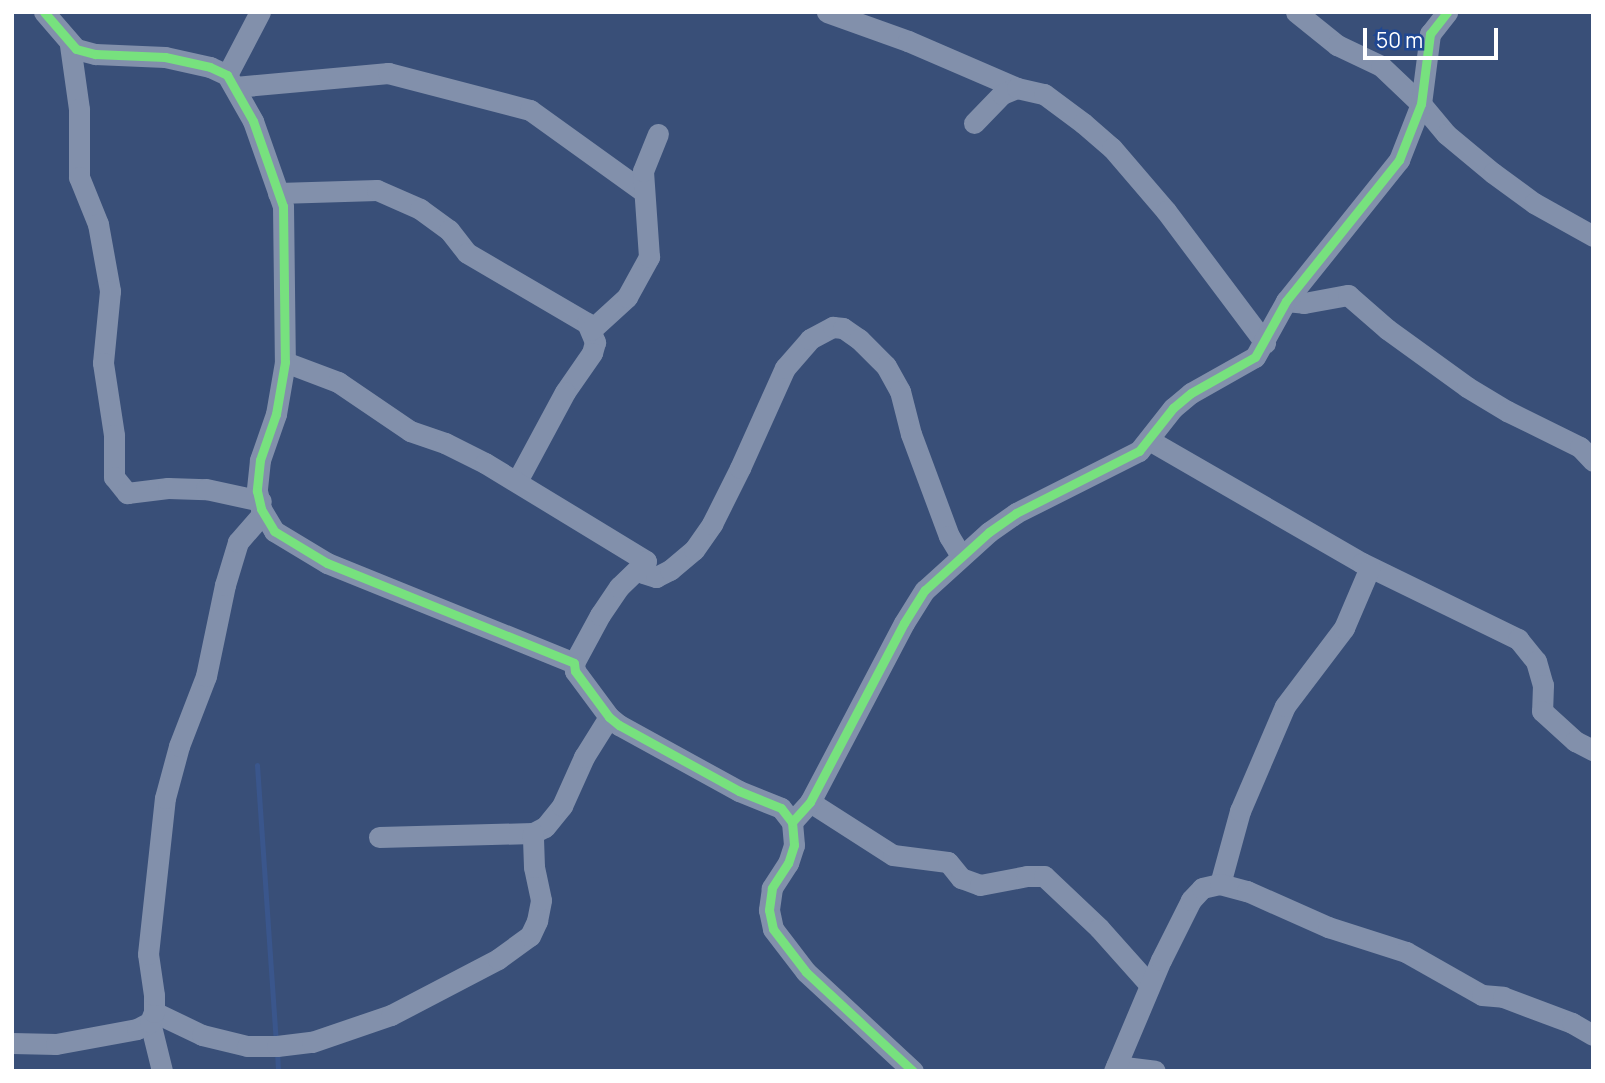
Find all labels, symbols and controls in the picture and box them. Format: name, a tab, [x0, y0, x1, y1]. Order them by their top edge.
scale bar	[1367, 14, 1502, 58]
text: 50 m	[1376, 26, 1423, 54]

